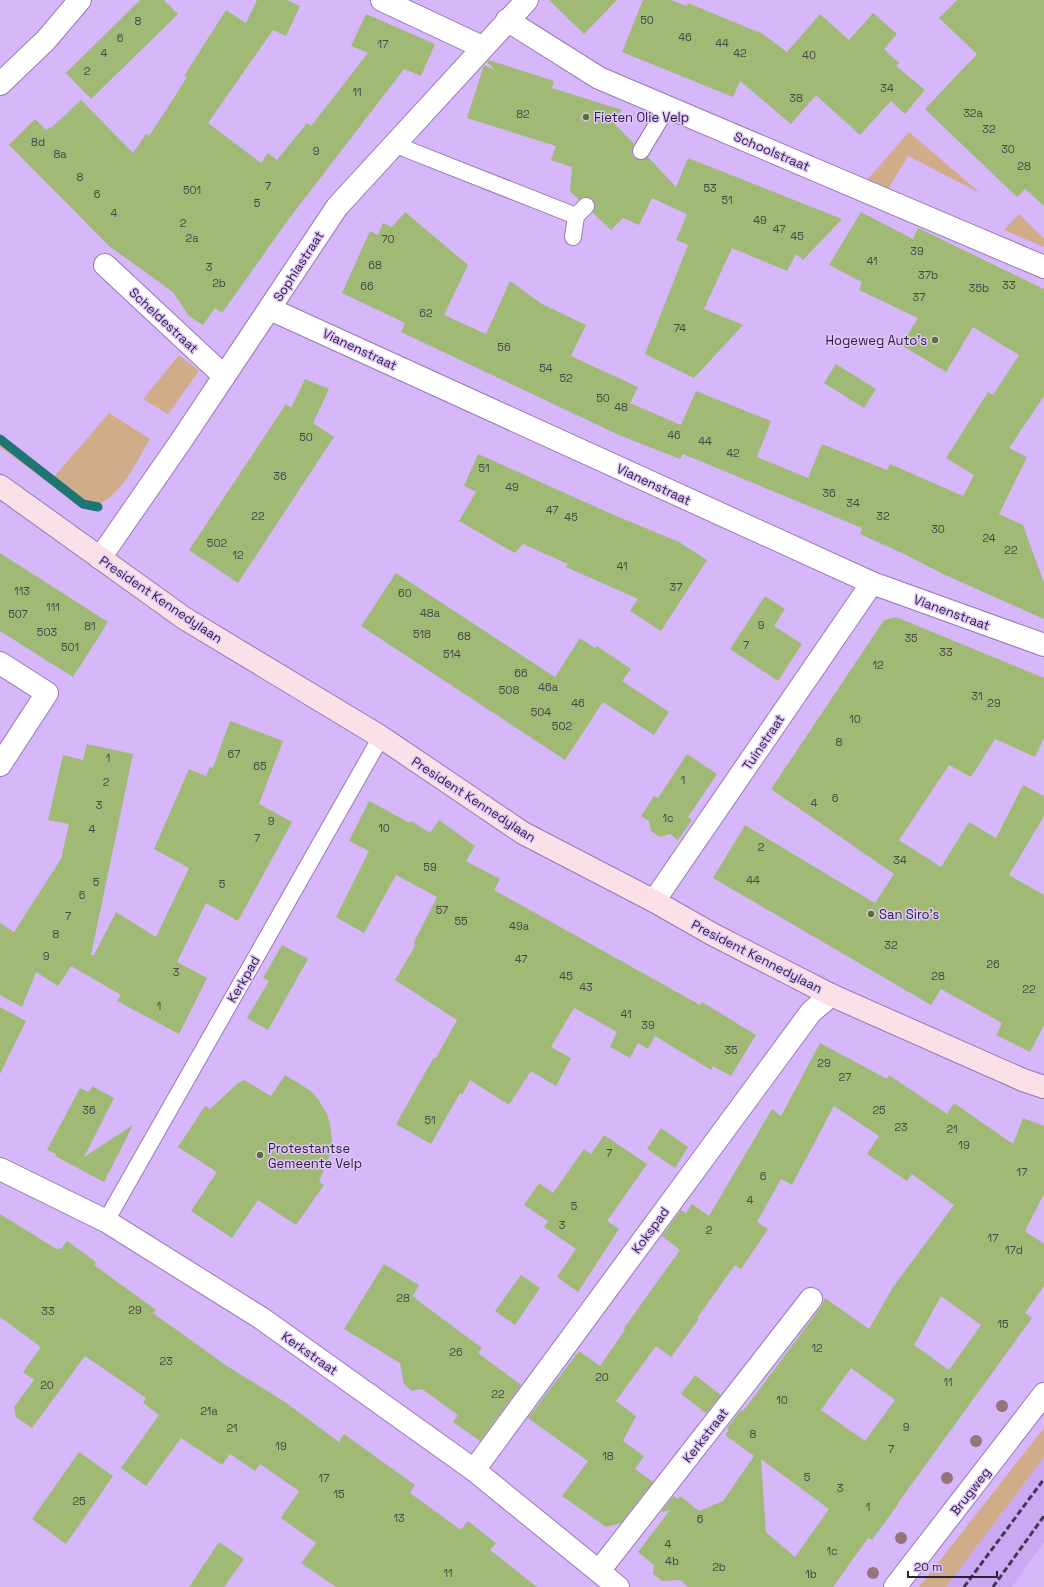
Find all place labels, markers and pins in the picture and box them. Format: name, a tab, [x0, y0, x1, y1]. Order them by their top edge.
place label: Fieten Olie Velp	[594, 109, 689, 126]
marker: Fieten Olie Velp	[581, 112, 591, 122]
place label: Hogeweg Auto's	[825, 332, 927, 349]
marker: Hogeweg Auto's	[930, 335, 940, 345]
place label: San Siro's	[879, 906, 939, 923]
marker: San Siro's	[866, 909, 876, 919]
place label: Protestantse Gemeente Velp	[268, 1140, 362, 1172]
marker: Protestantse Gemeente Velp	[255, 1150, 265, 1160]

